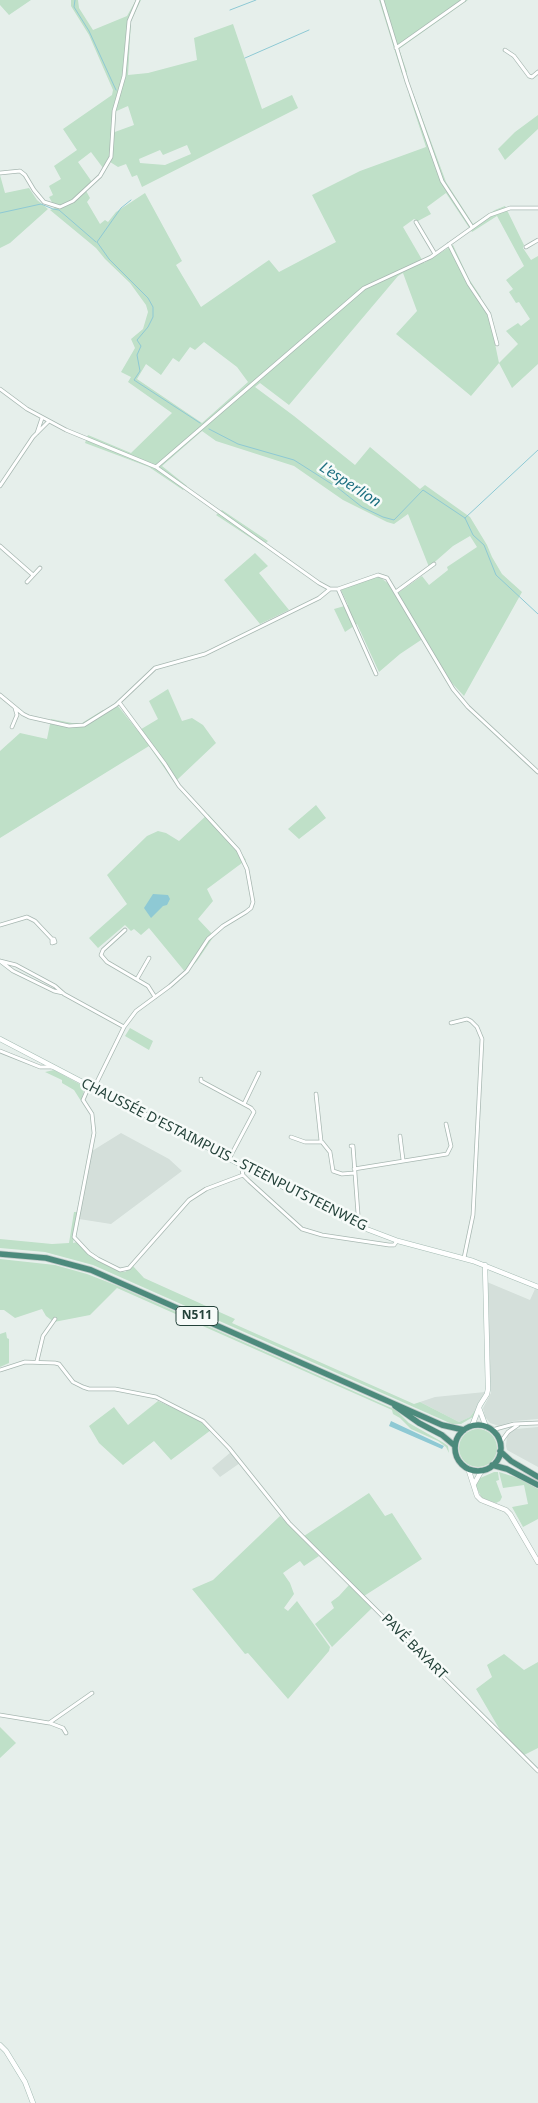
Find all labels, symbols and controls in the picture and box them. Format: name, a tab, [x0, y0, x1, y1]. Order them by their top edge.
water label: L'esperlion	[316, 459, 384, 511]
street label: CHAUSSÉE D'ESTAIMPUIS - STEENPUTSTEENWEG	[78, 1075, 370, 1235]
road number: N511	[176, 1306, 218, 1325]
street label: PAVÉ BAYART	[378, 1611, 450, 1683]

